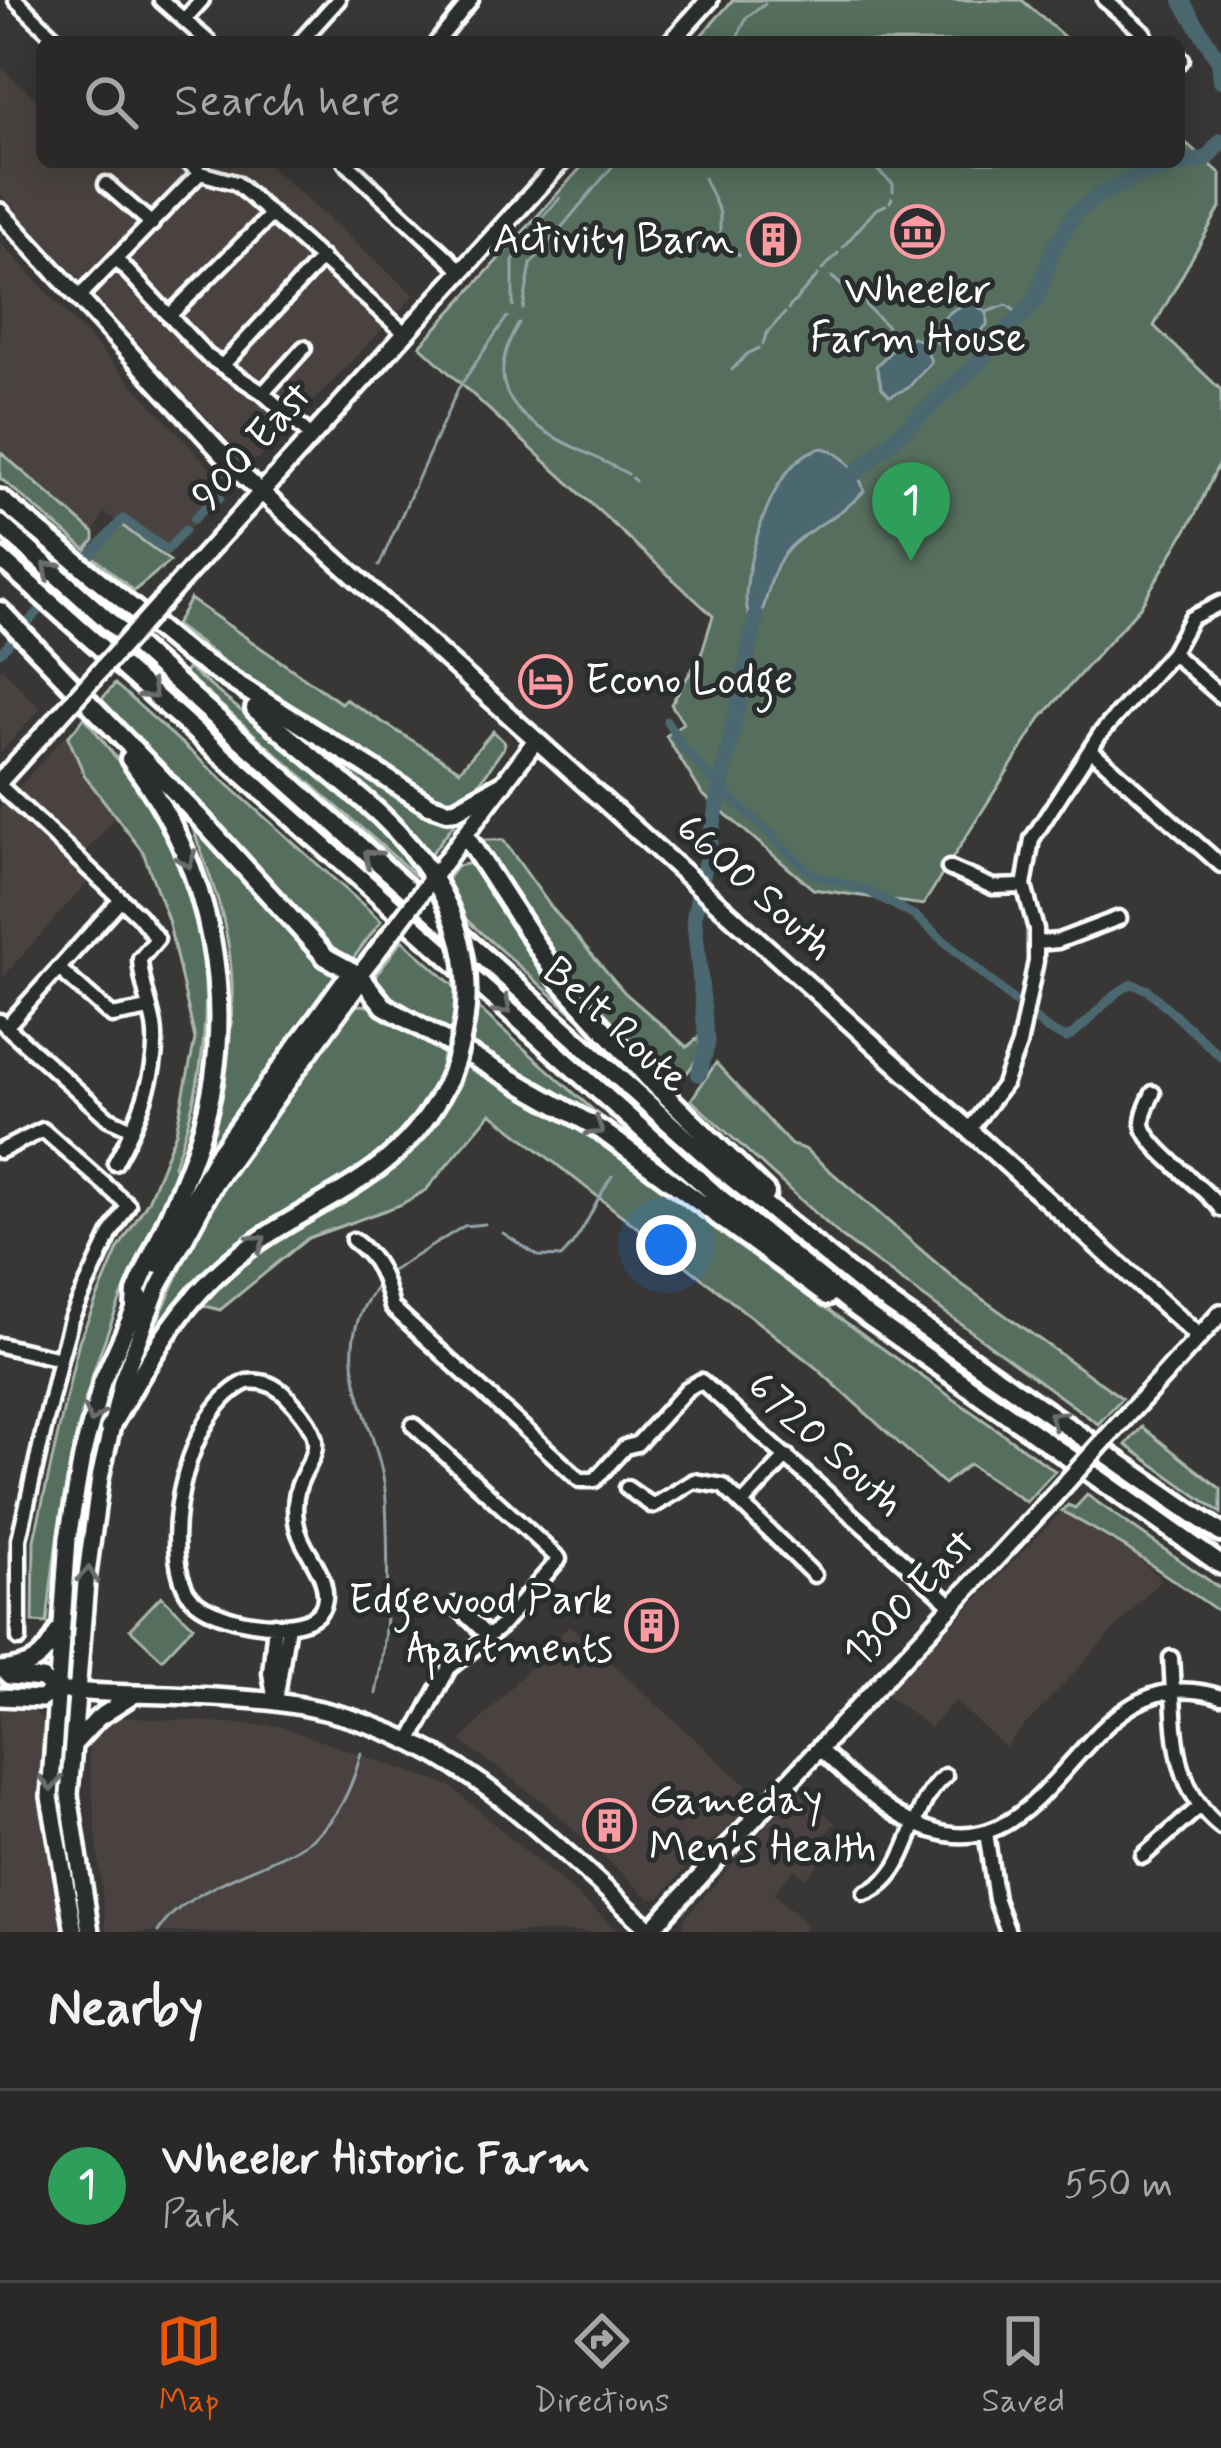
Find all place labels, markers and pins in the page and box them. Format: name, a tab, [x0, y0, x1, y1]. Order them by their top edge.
museum icon: Wheeler Farm House	[890, 204, 946, 260]
building icon: Activity Barn	[745, 212, 801, 268]
place label: Activity Barn	[493, 213, 734, 268]
place label: Wheeler Farm House	[810, 264, 1026, 367]
pin: 1	[872, 462, 950, 561]
hotel icon: Econo Lodge	[518, 653, 574, 709]
place label: Econo Lodge	[585, 654, 793, 713]
place label: Edgewood Park Apartments	[348, 1574, 613, 1681]
building icon: Edgewood Park Apartments	[624, 1597, 680, 1653]
place label: Gameday Men's Health	[649, 1774, 877, 1877]
building icon: Gameday Men's Health	[582, 1797, 638, 1853]

